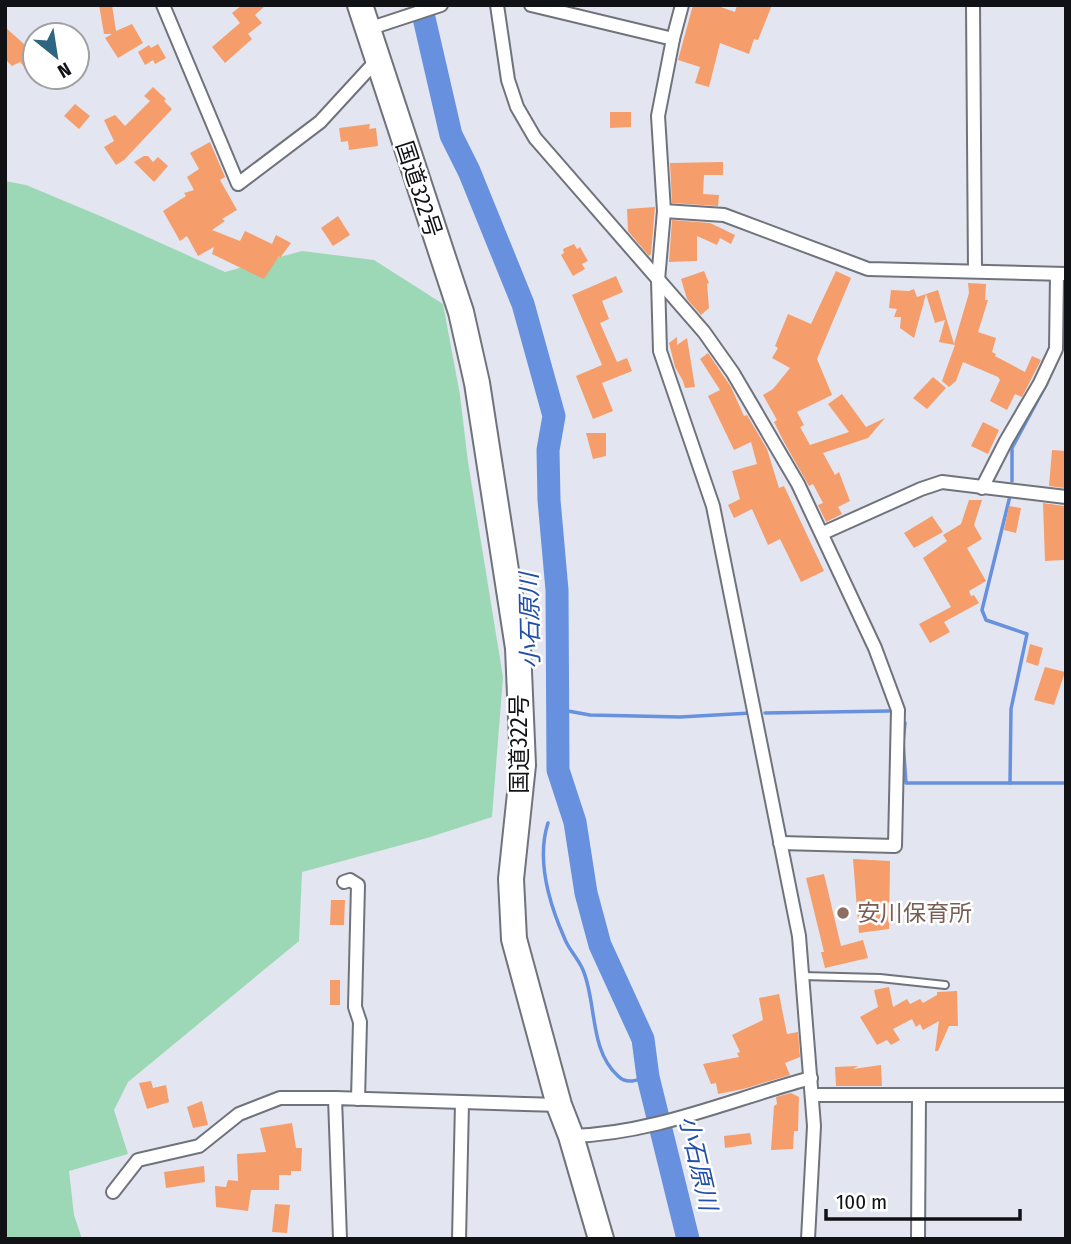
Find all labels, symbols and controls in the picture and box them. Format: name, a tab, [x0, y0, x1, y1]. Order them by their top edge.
north arrow	[21, 21, 91, 91]
text: N	[54, 57, 75, 83]
street label: 国道322号	[390, 137, 448, 241]
water label: 小石原川	[515, 570, 545, 669]
street label: 国道322号	[505, 694, 533, 794]
place label: 安川保育所	[857, 899, 972, 927]
marker: 安川保育所	[835, 905, 851, 921]
water label: 小石原川	[674, 1113, 723, 1216]
scale bar	[826, 1178, 1020, 1222]
text: 100 m	[836, 1189, 887, 1215]

